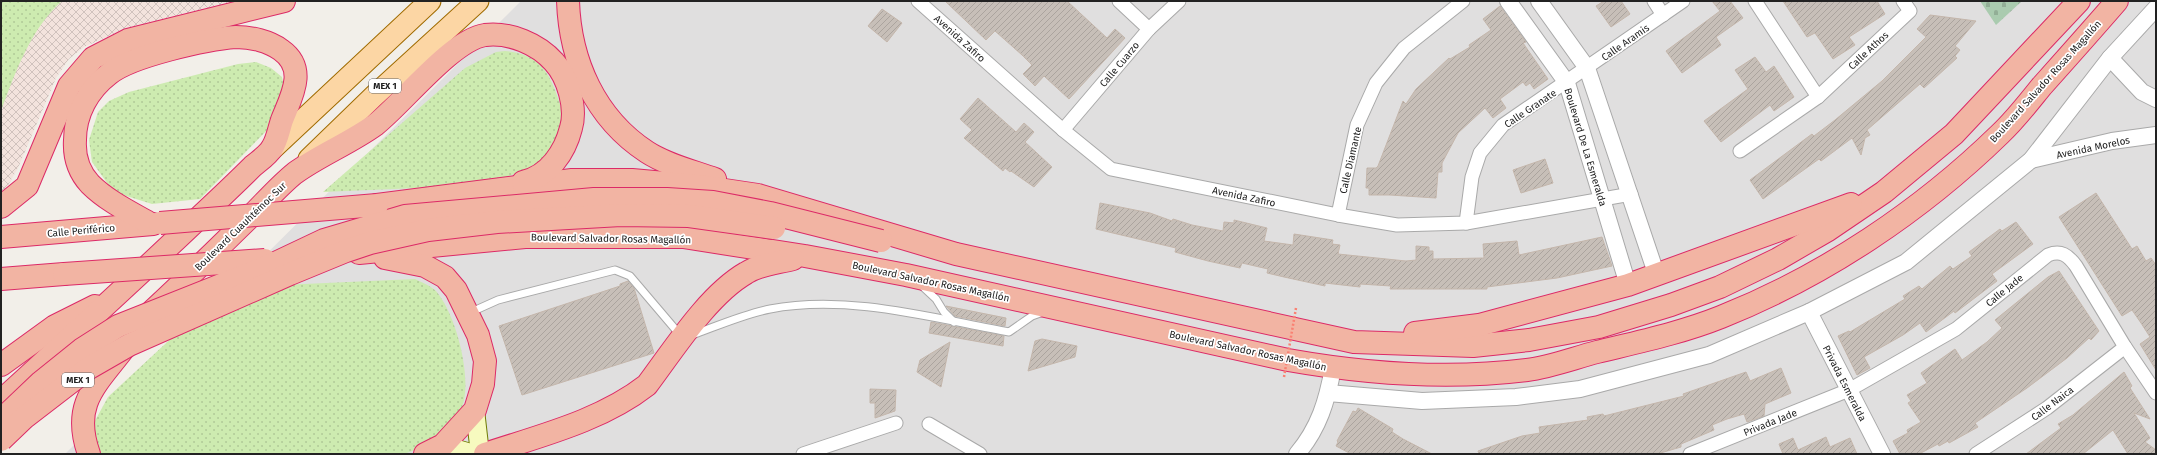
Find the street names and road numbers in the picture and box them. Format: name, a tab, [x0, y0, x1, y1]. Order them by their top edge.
street label: Avenida Zafiro	[931, 13, 987, 65]
street label: Boulevard Salvador Rosas Magallón	[1988, 18, 2104, 145]
street label: Calle Aramis	[1599, 22, 1652, 64]
street label: Calle Athos	[1846, 29, 1891, 72]
street label: Calle Cuarzo	[1097, 39, 1142, 90]
road number: MEX 1	[369, 79, 401, 93]
street label: Calle Granate	[1502, 87, 1559, 131]
street label: Boulevard De La Esmeralda	[1561, 87, 1609, 208]
street label: Calle Diamante	[1337, 126, 1364, 195]
street label: Avenida Morelos	[2055, 134, 2131, 162]
street label: Boulevard Cuauhtémoc Sur	[192, 180, 289, 274]
street label: Avenida Zafiro	[1211, 184, 1277, 210]
street label: Calle Periférico	[47, 222, 116, 240]
street label: Boulevard Salvador Rosas Magallón	[531, 232, 691, 246]
street label: Boulevard Salvador Rosas Magallón	[851, 259, 1011, 305]
street label: Calle Jade	[1983, 272, 2026, 309]
street label: Boulevard Salvador Rosas Magallón	[1168, 328, 1328, 374]
street label: Privada Esmeralda	[1820, 343, 1868, 423]
road number: MEX 1	[62, 373, 94, 387]
street label: Calle Naica	[2029, 384, 2076, 424]
street label: Privada Jade	[1742, 407, 1799, 439]

